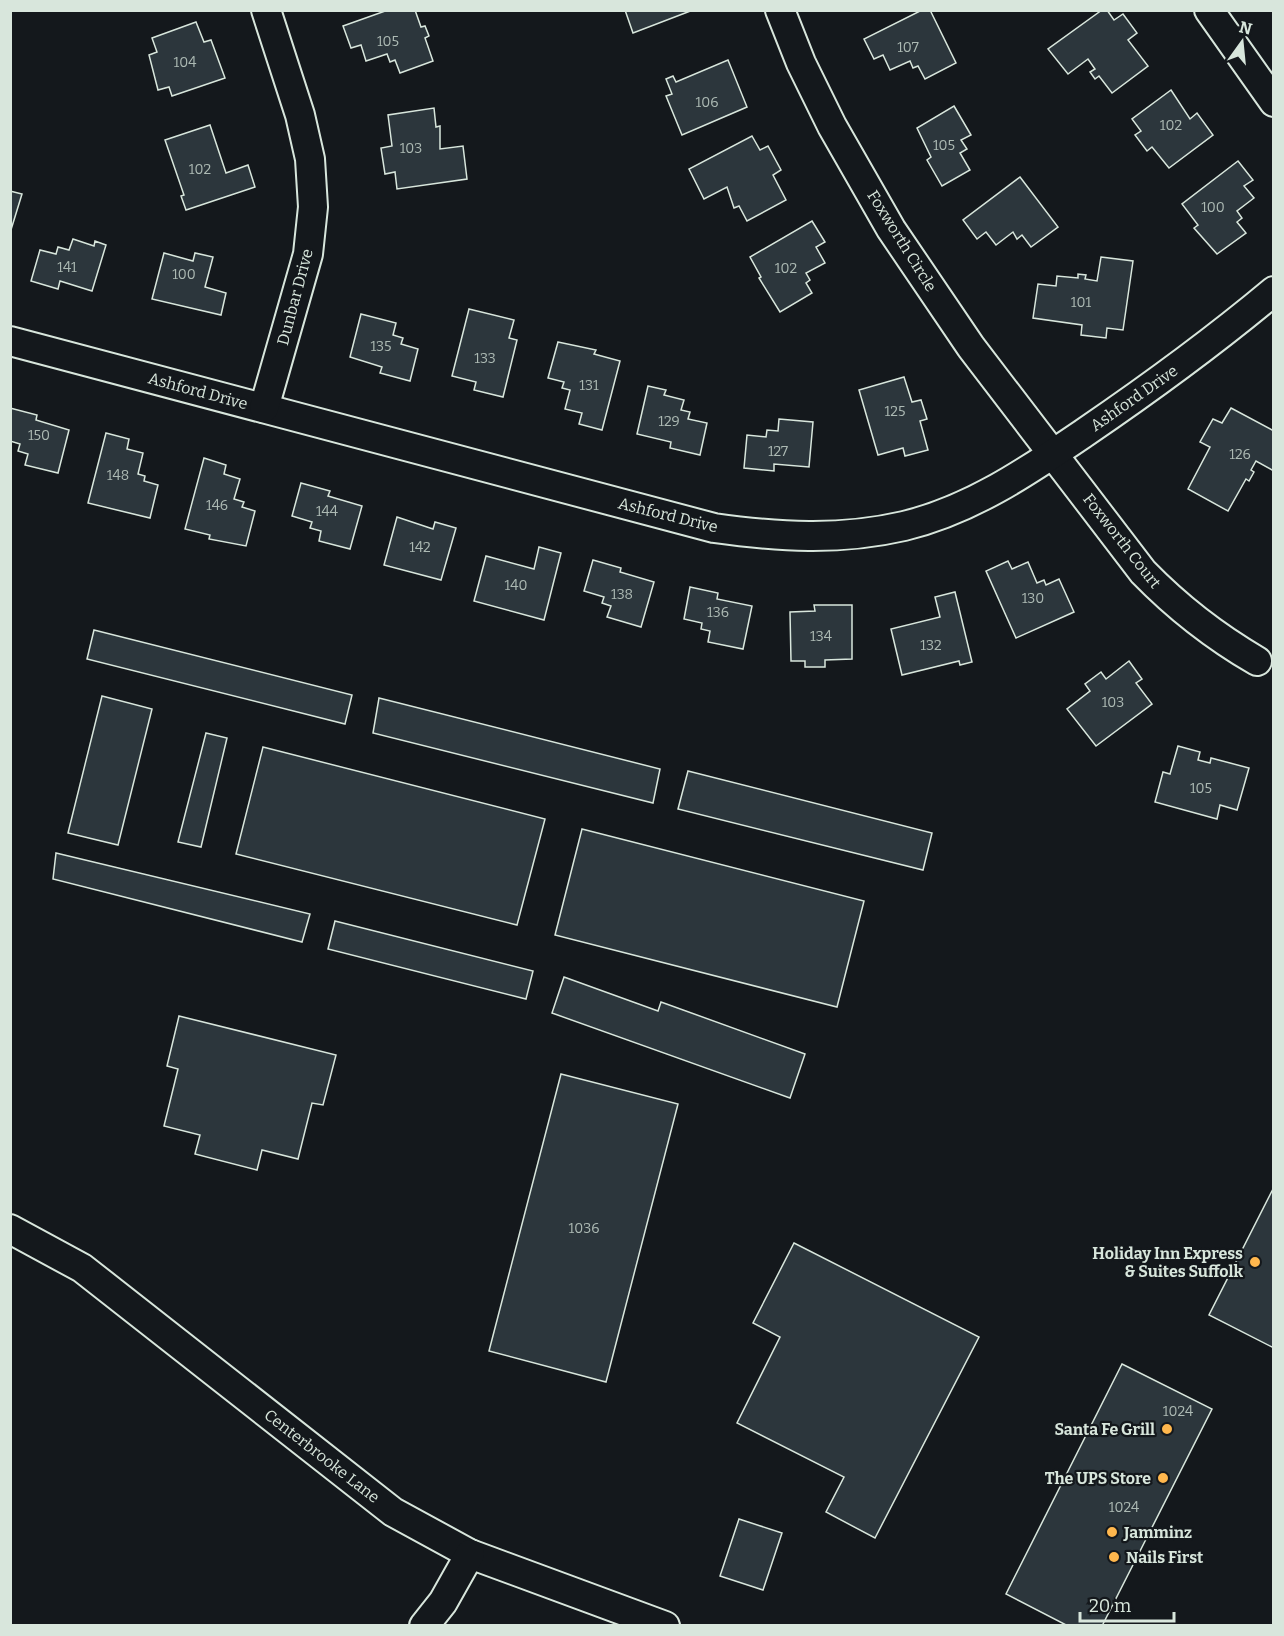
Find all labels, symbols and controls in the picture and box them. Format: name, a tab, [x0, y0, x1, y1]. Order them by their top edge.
north arrow	[1212, 12, 1272, 72]
text: N	[1237, 17, 1254, 39]
house number: 105	[377, 33, 399, 50]
house number: 107	[897, 39, 919, 56]
house number: 104	[174, 54, 196, 71]
house number: 106	[696, 94, 718, 111]
house number: 102	[1160, 117, 1182, 134]
house number: 105	[933, 137, 955, 154]
house number: 103	[400, 140, 422, 157]
house number: 102	[189, 161, 211, 178]
street label: Foxworth Circle	[863, 187, 941, 295]
house number: 100	[1201, 199, 1225, 216]
street label: Dunbar Drive	[273, 247, 317, 347]
house number: 141	[57, 259, 77, 276]
house number: 102	[775, 260, 797, 277]
house number: 100	[172, 266, 196, 283]
house number: 101	[1071, 294, 1091, 311]
house number: 135	[370, 338, 392, 355]
house number: 133	[474, 350, 496, 367]
street label: Ashford Drive	[1087, 361, 1181, 435]
street label: Ashford Drive	[146, 369, 250, 413]
house number: 131	[579, 377, 599, 394]
house number: 125	[885, 403, 905, 420]
house number: 129	[658, 413, 680, 430]
house number: 150	[28, 427, 50, 444]
house number: 127	[768, 443, 788, 460]
house number: 126	[1229, 446, 1251, 463]
house number: 148	[107, 467, 129, 484]
street label: Foxworth Court	[1079, 490, 1165, 592]
street label: Ashford Drive	[616, 493, 720, 537]
house number: 146	[206, 497, 228, 514]
house number: 144	[316, 503, 338, 520]
house number: 142	[409, 539, 431, 556]
house number: 140	[505, 577, 527, 594]
house number: 138	[611, 586, 633, 603]
house number: 130	[1022, 590, 1044, 607]
house number: 136	[707, 604, 729, 621]
house number: 134	[810, 628, 832, 645]
house number: 132	[920, 637, 942, 654]
house number: 103	[1102, 694, 1124, 711]
house number: 105	[1190, 780, 1212, 797]
house number: 1036	[569, 1220, 599, 1237]
place label: Holiday Inn Express & Suites Suffolk	[1092, 1244, 1243, 1281]
marker: Holiday Inn Express & Suites Suffolk	[1248, 1255, 1262, 1269]
house number: 1024	[1163, 1403, 1193, 1420]
street label: Centerbrooke Lane	[261, 1405, 383, 1507]
place label: Santa Fe Grill	[1054, 1420, 1155, 1439]
marker: Santa Fe Grill	[1160, 1422, 1174, 1436]
place label: The UPS Store	[1045, 1469, 1151, 1488]
marker: The UPS Store	[1156, 1471, 1170, 1485]
house number: 1024	[1109, 1499, 1139, 1516]
place label: Jamminz	[1123, 1523, 1192, 1542]
marker: Jamminz	[1105, 1525, 1119, 1539]
place label: Nails First	[1126, 1548, 1204, 1567]
marker: Nails First	[1107, 1550, 1121, 1564]
scale bar	[1080, 1585, 1174, 1623]
text: 20 m	[1089, 1595, 1131, 1617]

